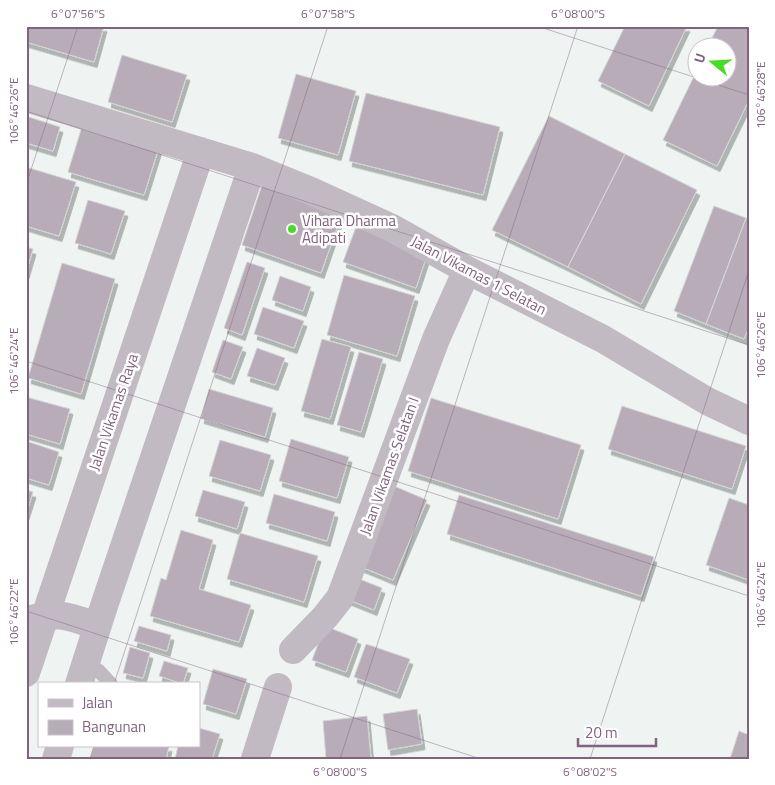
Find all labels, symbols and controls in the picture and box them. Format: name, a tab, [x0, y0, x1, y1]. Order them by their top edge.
text: 6°07'56"S	[51, 4, 105, 23]
text: 6°07'58"S	[301, 4, 355, 23]
text: 6°08'00"S	[551, 4, 605, 23]
north arrow	[688, 38, 738, 88]
text: U	[688, 50, 711, 65]
text: 106°46'28"E	[751, 61, 770, 129]
text: 106°46'26"E	[4, 77, 23, 145]
place label: Vihara Dharma Adipati	[302, 209, 397, 249]
marker: Vihara Dharma Adipati	[286, 223, 298, 235]
street label: Jalan Vikamas 1 Selatan	[407, 230, 551, 320]
text: 106°46'26"E	[751, 311, 770, 379]
text: 106°46'24"E	[4, 327, 23, 395]
street label: Jalan Vikamas Raya	[82, 350, 144, 474]
street label: Jalan Vikamas Selatan I	[353, 394, 425, 538]
text: 106°46'24"E	[751, 561, 770, 629]
text: 106°46'22"E	[4, 578, 23, 646]
legend	[38, 682, 200, 748]
text: Jalan	[82, 691, 113, 714]
text: Bangunan	[82, 715, 146, 738]
scale bar	[578, 715, 655, 747]
text: 20 m	[585, 721, 618, 744]
text: 6°08'00"S	[313, 762, 367, 781]
text: 6°08'02"S	[563, 762, 617, 781]

